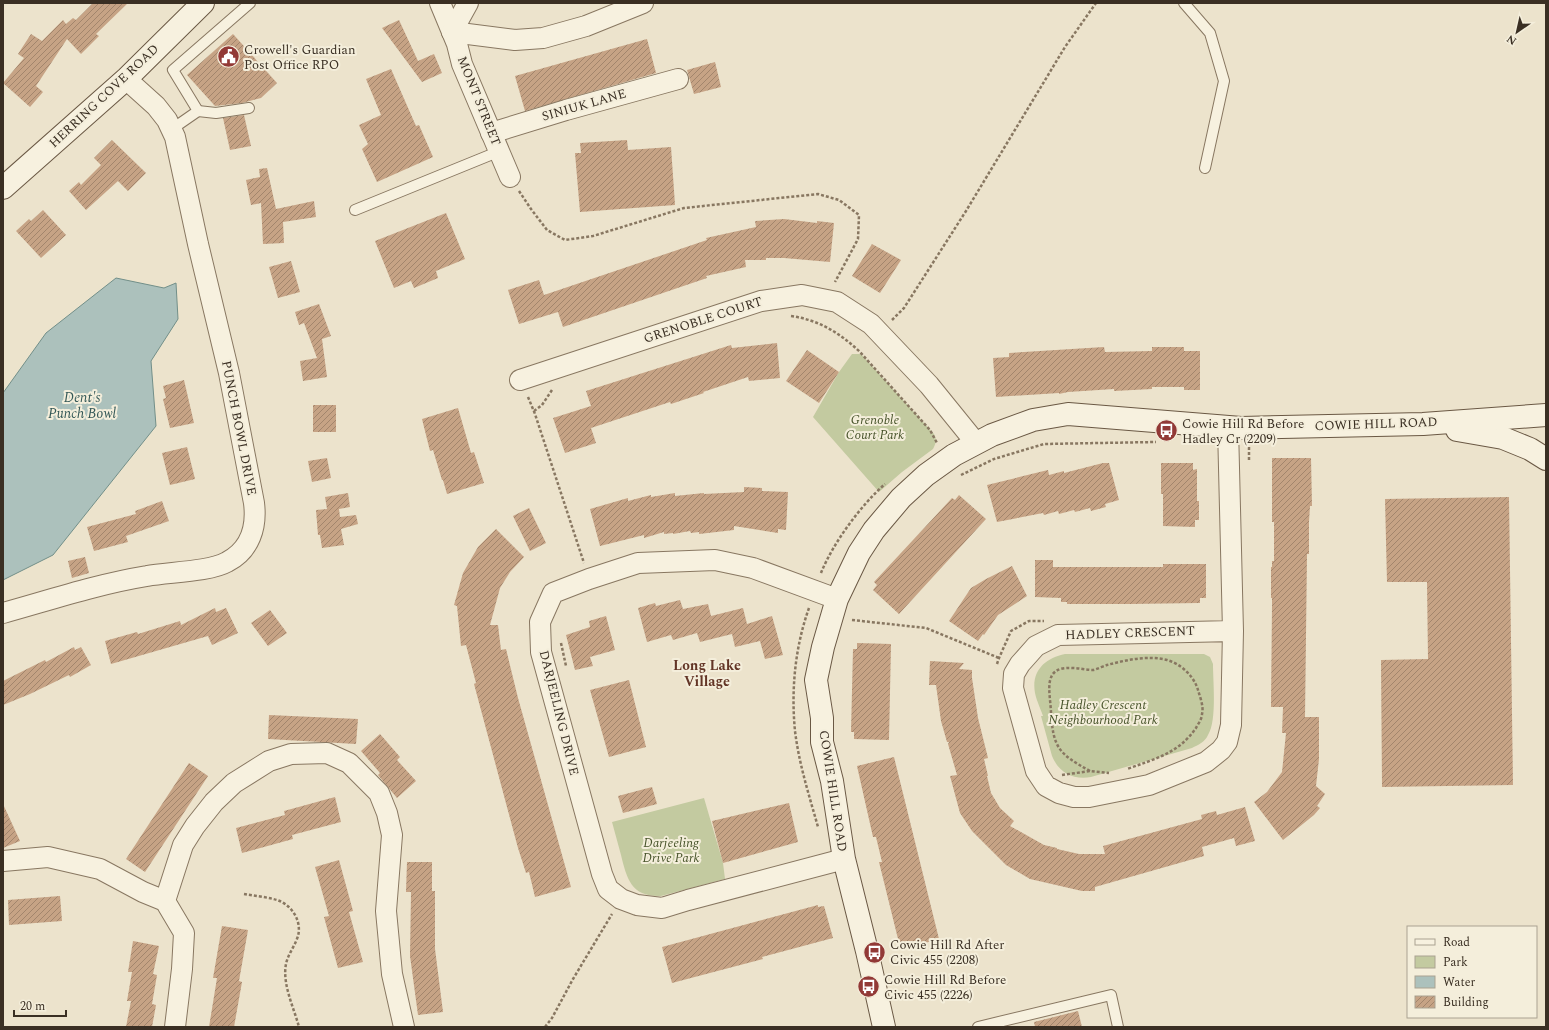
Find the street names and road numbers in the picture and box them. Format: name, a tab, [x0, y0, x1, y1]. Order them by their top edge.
street label: HERRING COVE ROAD	[44, 39, 164, 153]
street label: MONT STREET	[452, 53, 506, 149]
street label: SINIUK LANE	[539, 83, 629, 127]
street label: GRENOBLE COURT	[641, 291, 765, 349]
street label: PUNCH BOWL DRIVE	[216, 359, 262, 497]
street label: COWIE HILL ROAD	[1314, 412, 1438, 436]
street label: HADLEY CRESCENT	[1065, 621, 1195, 645]
street label: DARJEELING DRIVE	[534, 648, 584, 778]
street label: COWIE HILL ROAD	[814, 729, 852, 853]

